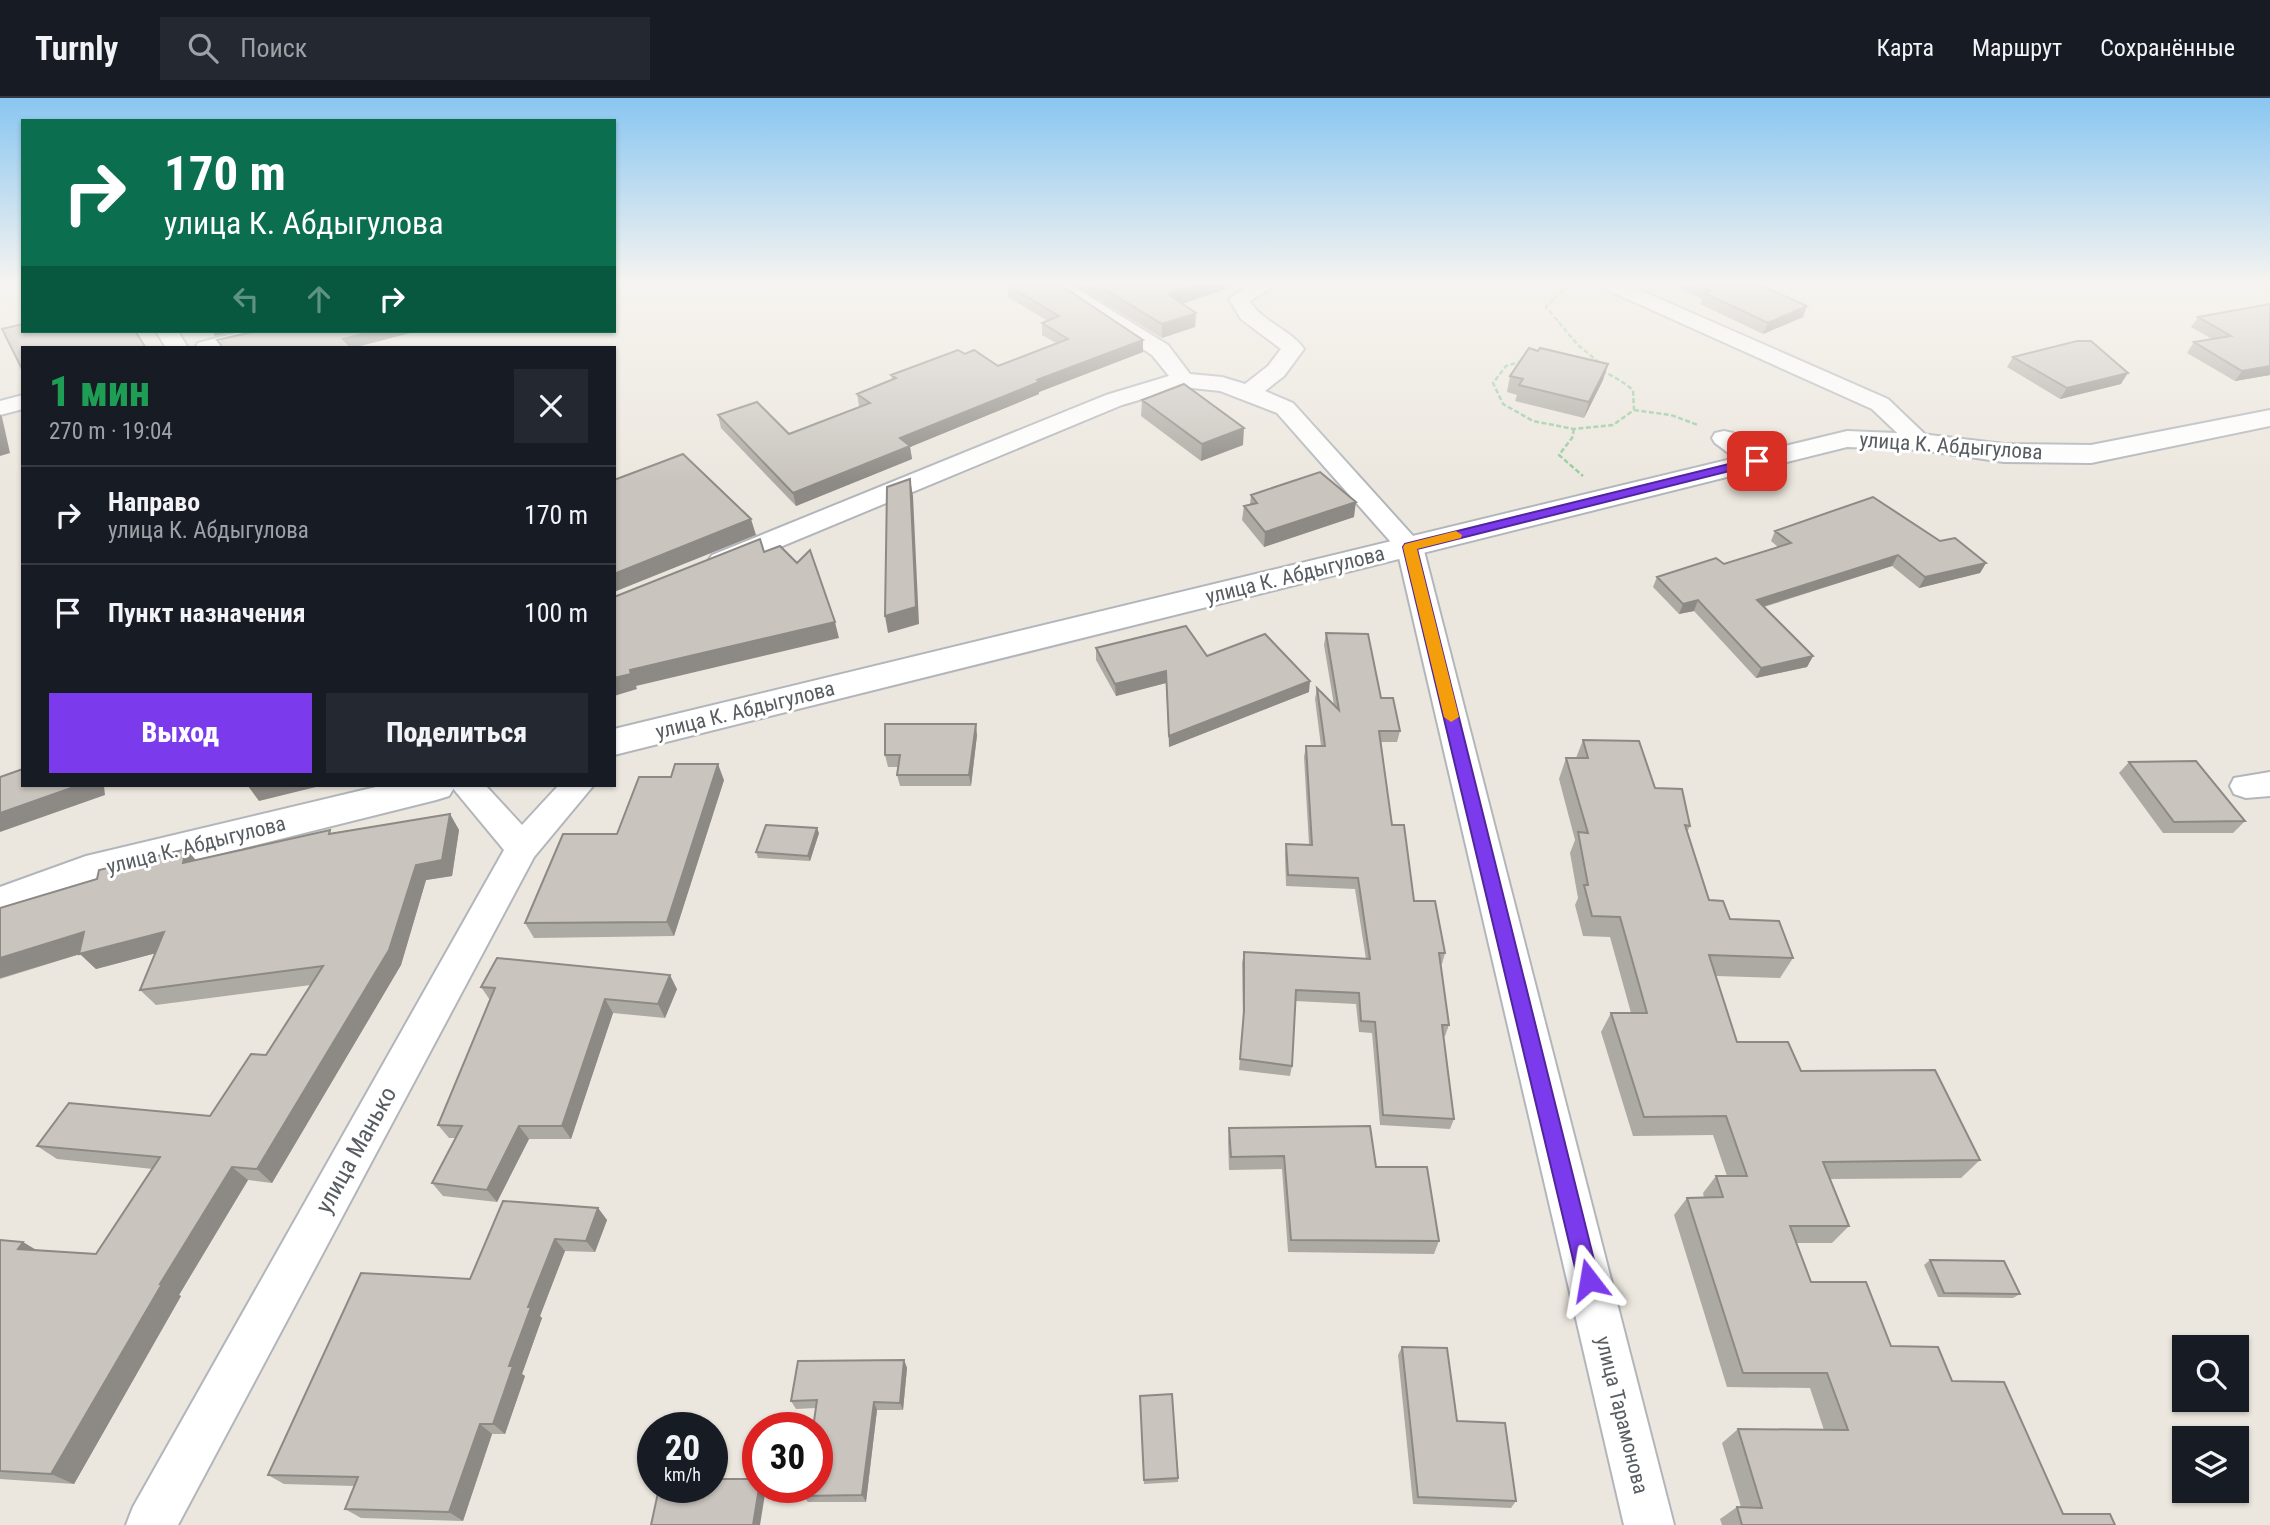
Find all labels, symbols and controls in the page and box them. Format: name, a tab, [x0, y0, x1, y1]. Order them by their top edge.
search box	[160, 17, 650, 80]
text: Turnly	[35, 29, 118, 68]
icon: search	[184, 29, 222, 67]
text: Поиск	[240, 33, 307, 63]
text: Карта	[1877, 34, 1934, 62]
text: Маршрут	[1972, 34, 2062, 62]
text: Сохранённые	[2100, 34, 2235, 62]
text: 170 m	[164, 145, 286, 202]
icon: right	[49, 147, 140, 238]
text: улица К. Абдыгулова	[164, 204, 444, 242]
icon: left	[227, 280, 265, 318]
icon: ahead	[300, 280, 338, 318]
icon: right	[373, 280, 411, 318]
text: 1 мин	[49, 367, 150, 416]
button: close	[514, 369, 588, 443]
text: 270 m · 19:04	[49, 418, 173, 445]
street label: улица К. Абдыгулова	[1859, 428, 2043, 464]
pin	[1727, 431, 1787, 491]
icon: arrive	[1738, 442, 1776, 480]
text: Направо	[108, 487, 200, 517]
icon: right	[49, 496, 87, 534]
text: 170 m	[524, 500, 588, 530]
text: улица К. Абдыгулова	[108, 517, 309, 544]
street label: улица К. Абдыгулова	[1203, 541, 1387, 609]
icon: arrive	[49, 594, 87, 632]
text: Пункт назначения	[108, 598, 306, 628]
text: 100 m	[524, 598, 588, 628]
street label: улица К. Абдыгулова	[653, 676, 837, 744]
button: Выход	[49, 693, 312, 773]
button: Поделиться	[326, 693, 588, 773]
street label: улица К. Абдыгулова	[104, 811, 288, 879]
street label: улица Манько	[310, 1082, 402, 1218]
position arrow	[1552, 1243, 1626, 1317]
street label: улица Тарамонова	[1591, 1334, 1653, 1496]
map controls	[2172, 1335, 2249, 1503]
button: search	[2172, 1335, 2249, 1412]
speed limit sign: 30	[742, 1412, 833, 1503]
button: layers	[2172, 1426, 2249, 1503]
text: 20	[665, 1428, 700, 1469]
text: km/h	[664, 1464, 701, 1485]

